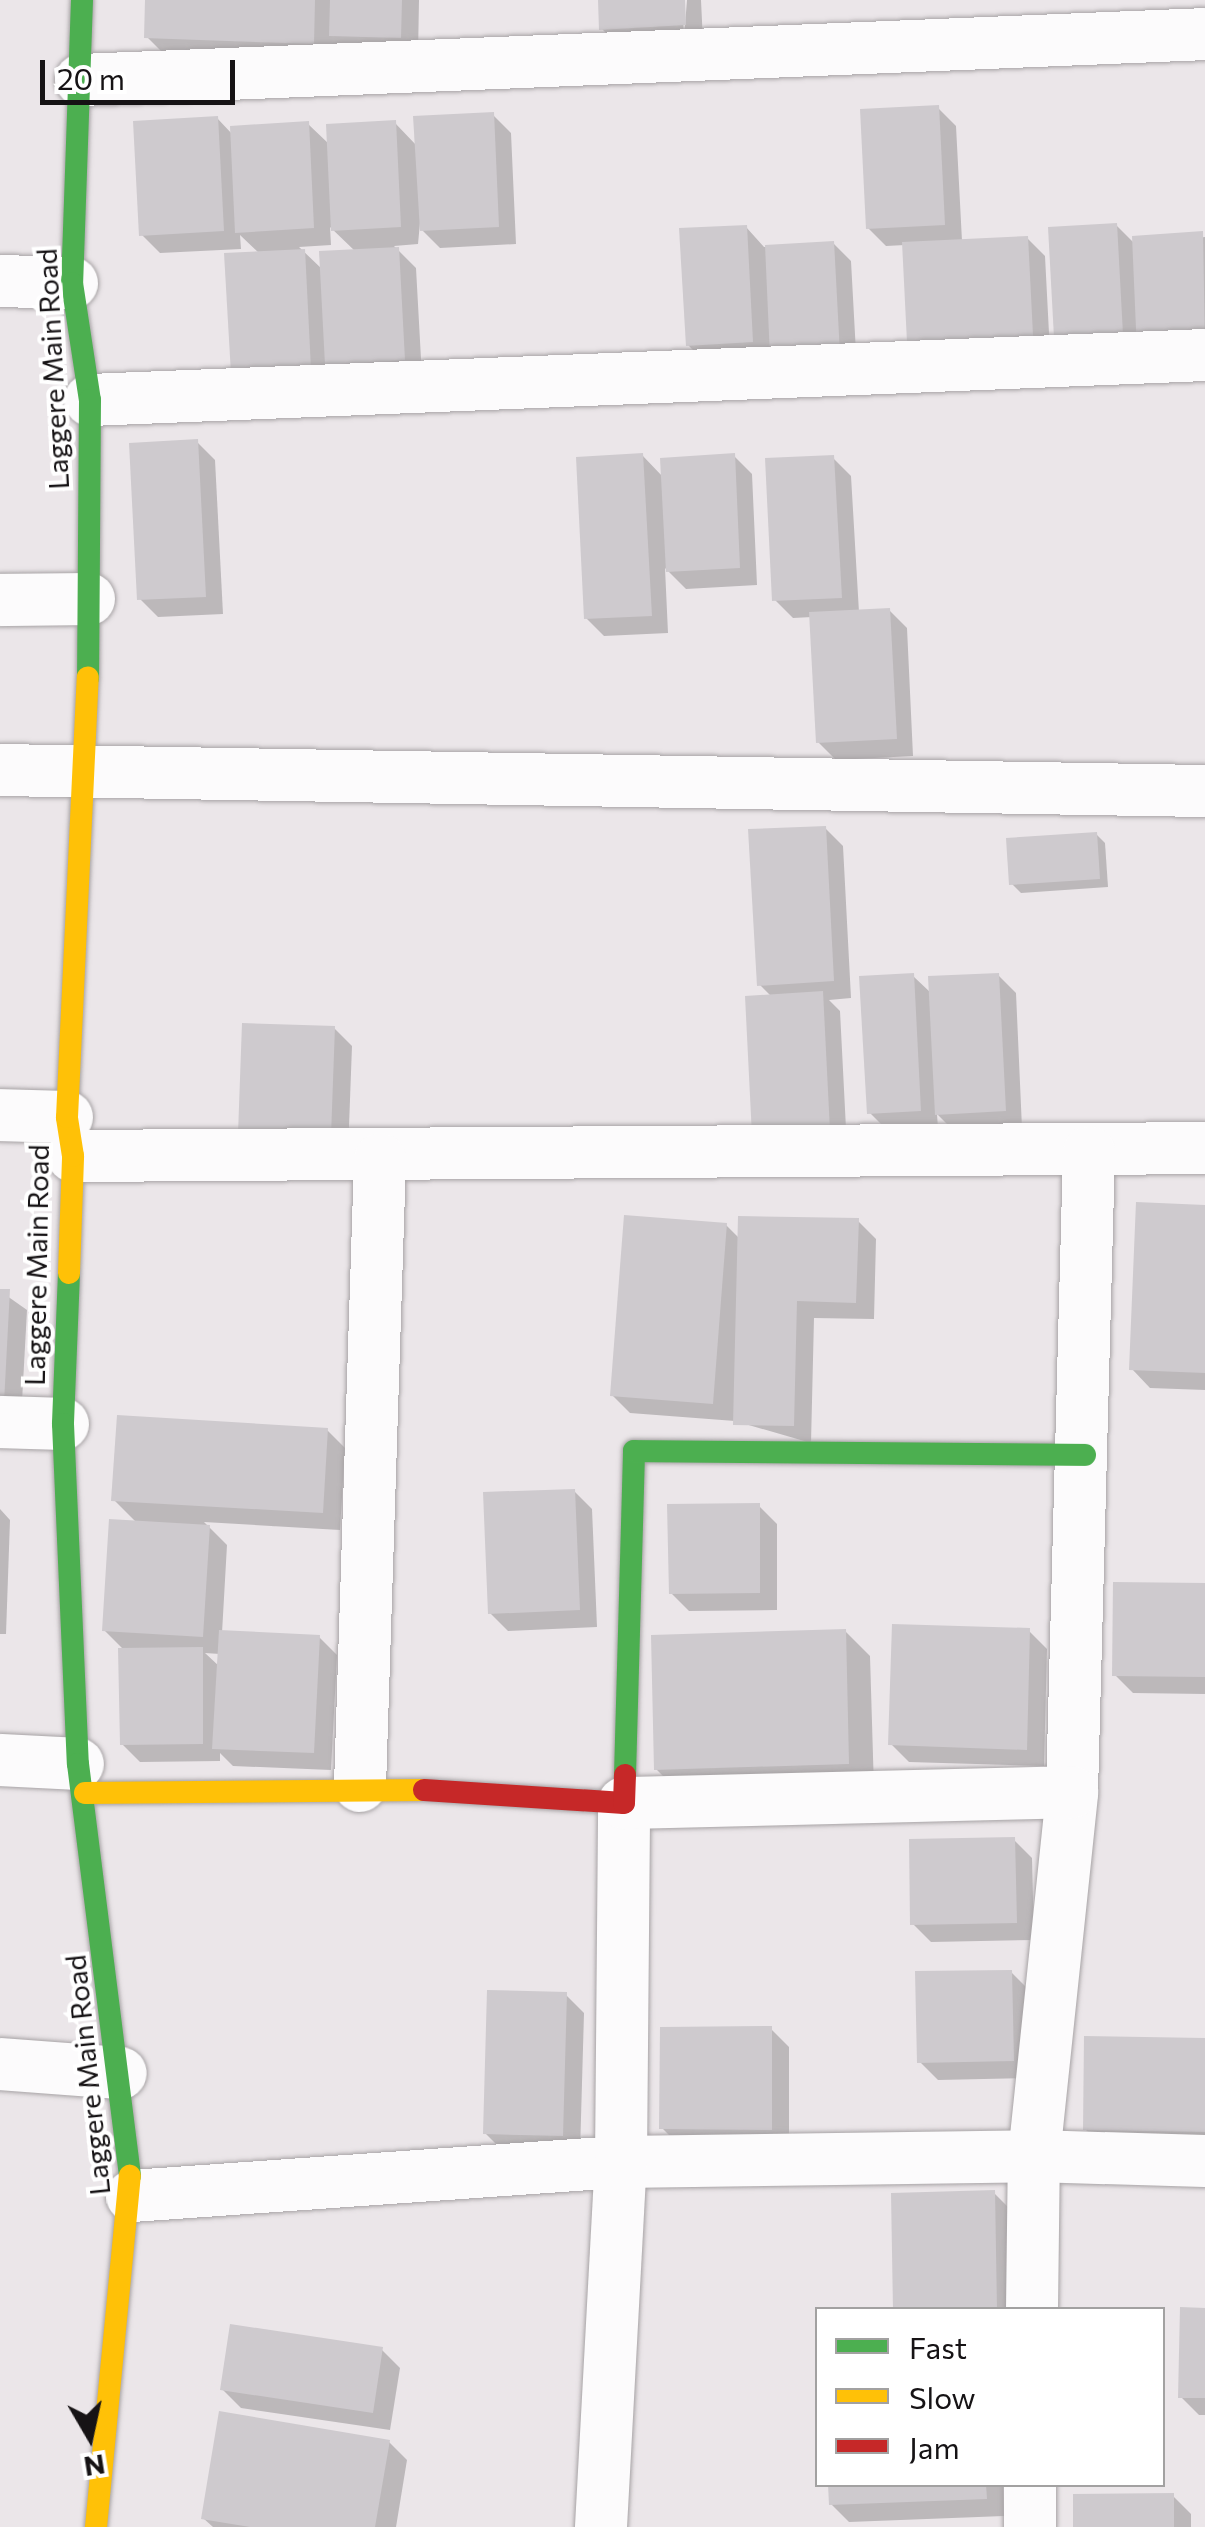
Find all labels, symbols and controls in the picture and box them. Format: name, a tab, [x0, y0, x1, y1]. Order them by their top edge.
scale bar	[45, 40, 240, 102]
text: 20 m	[57, 59, 125, 96]
street label: Laggere Main Road	[29, 248, 75, 490]
street label: Laggere Main Road	[17, 1144, 55, 1386]
street label: Laggere Main Road	[58, 1953, 116, 2197]
legend	[815, 2307, 1165, 2487]
text: Fast	[909, 2328, 967, 2365]
text: Slow	[909, 2378, 976, 2415]
north arrow	[40, 2387, 140, 2487]
text: Jam	[909, 2428, 960, 2465]
text: N	[82, 2448, 108, 2485]

